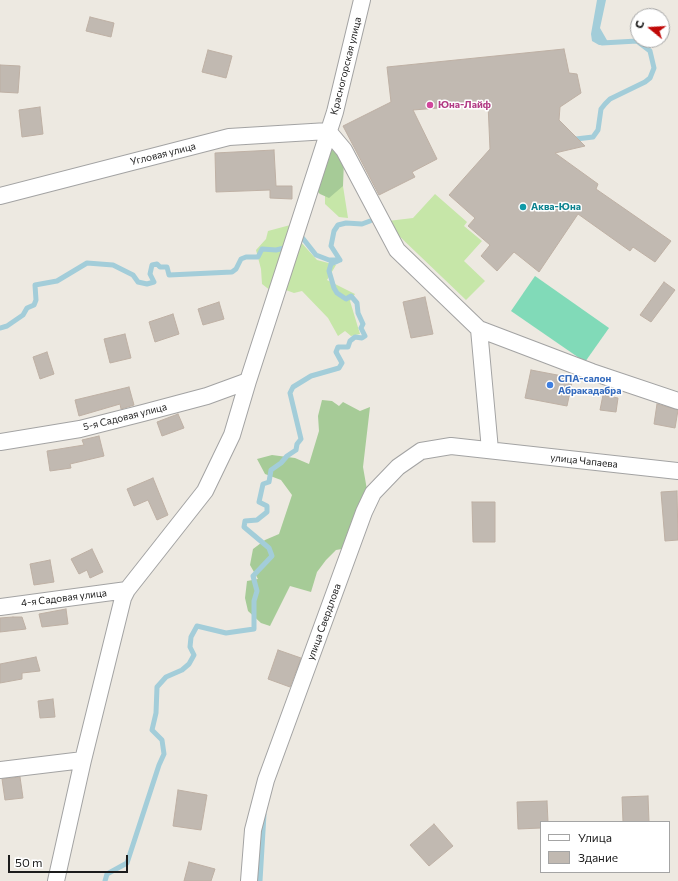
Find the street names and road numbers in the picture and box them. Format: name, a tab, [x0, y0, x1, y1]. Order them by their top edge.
street label: Красногорская улица	[328, 16, 364, 116]
street label: Угловая улица	[129, 140, 197, 168]
street label: 5-я Садовая улица	[82, 401, 168, 433]
street label: улица Чапаева	[550, 451, 618, 471]
street label: улица Свердлова	[305, 582, 343, 662]
street label: 4-я Садовая улица	[20, 587, 108, 609]

